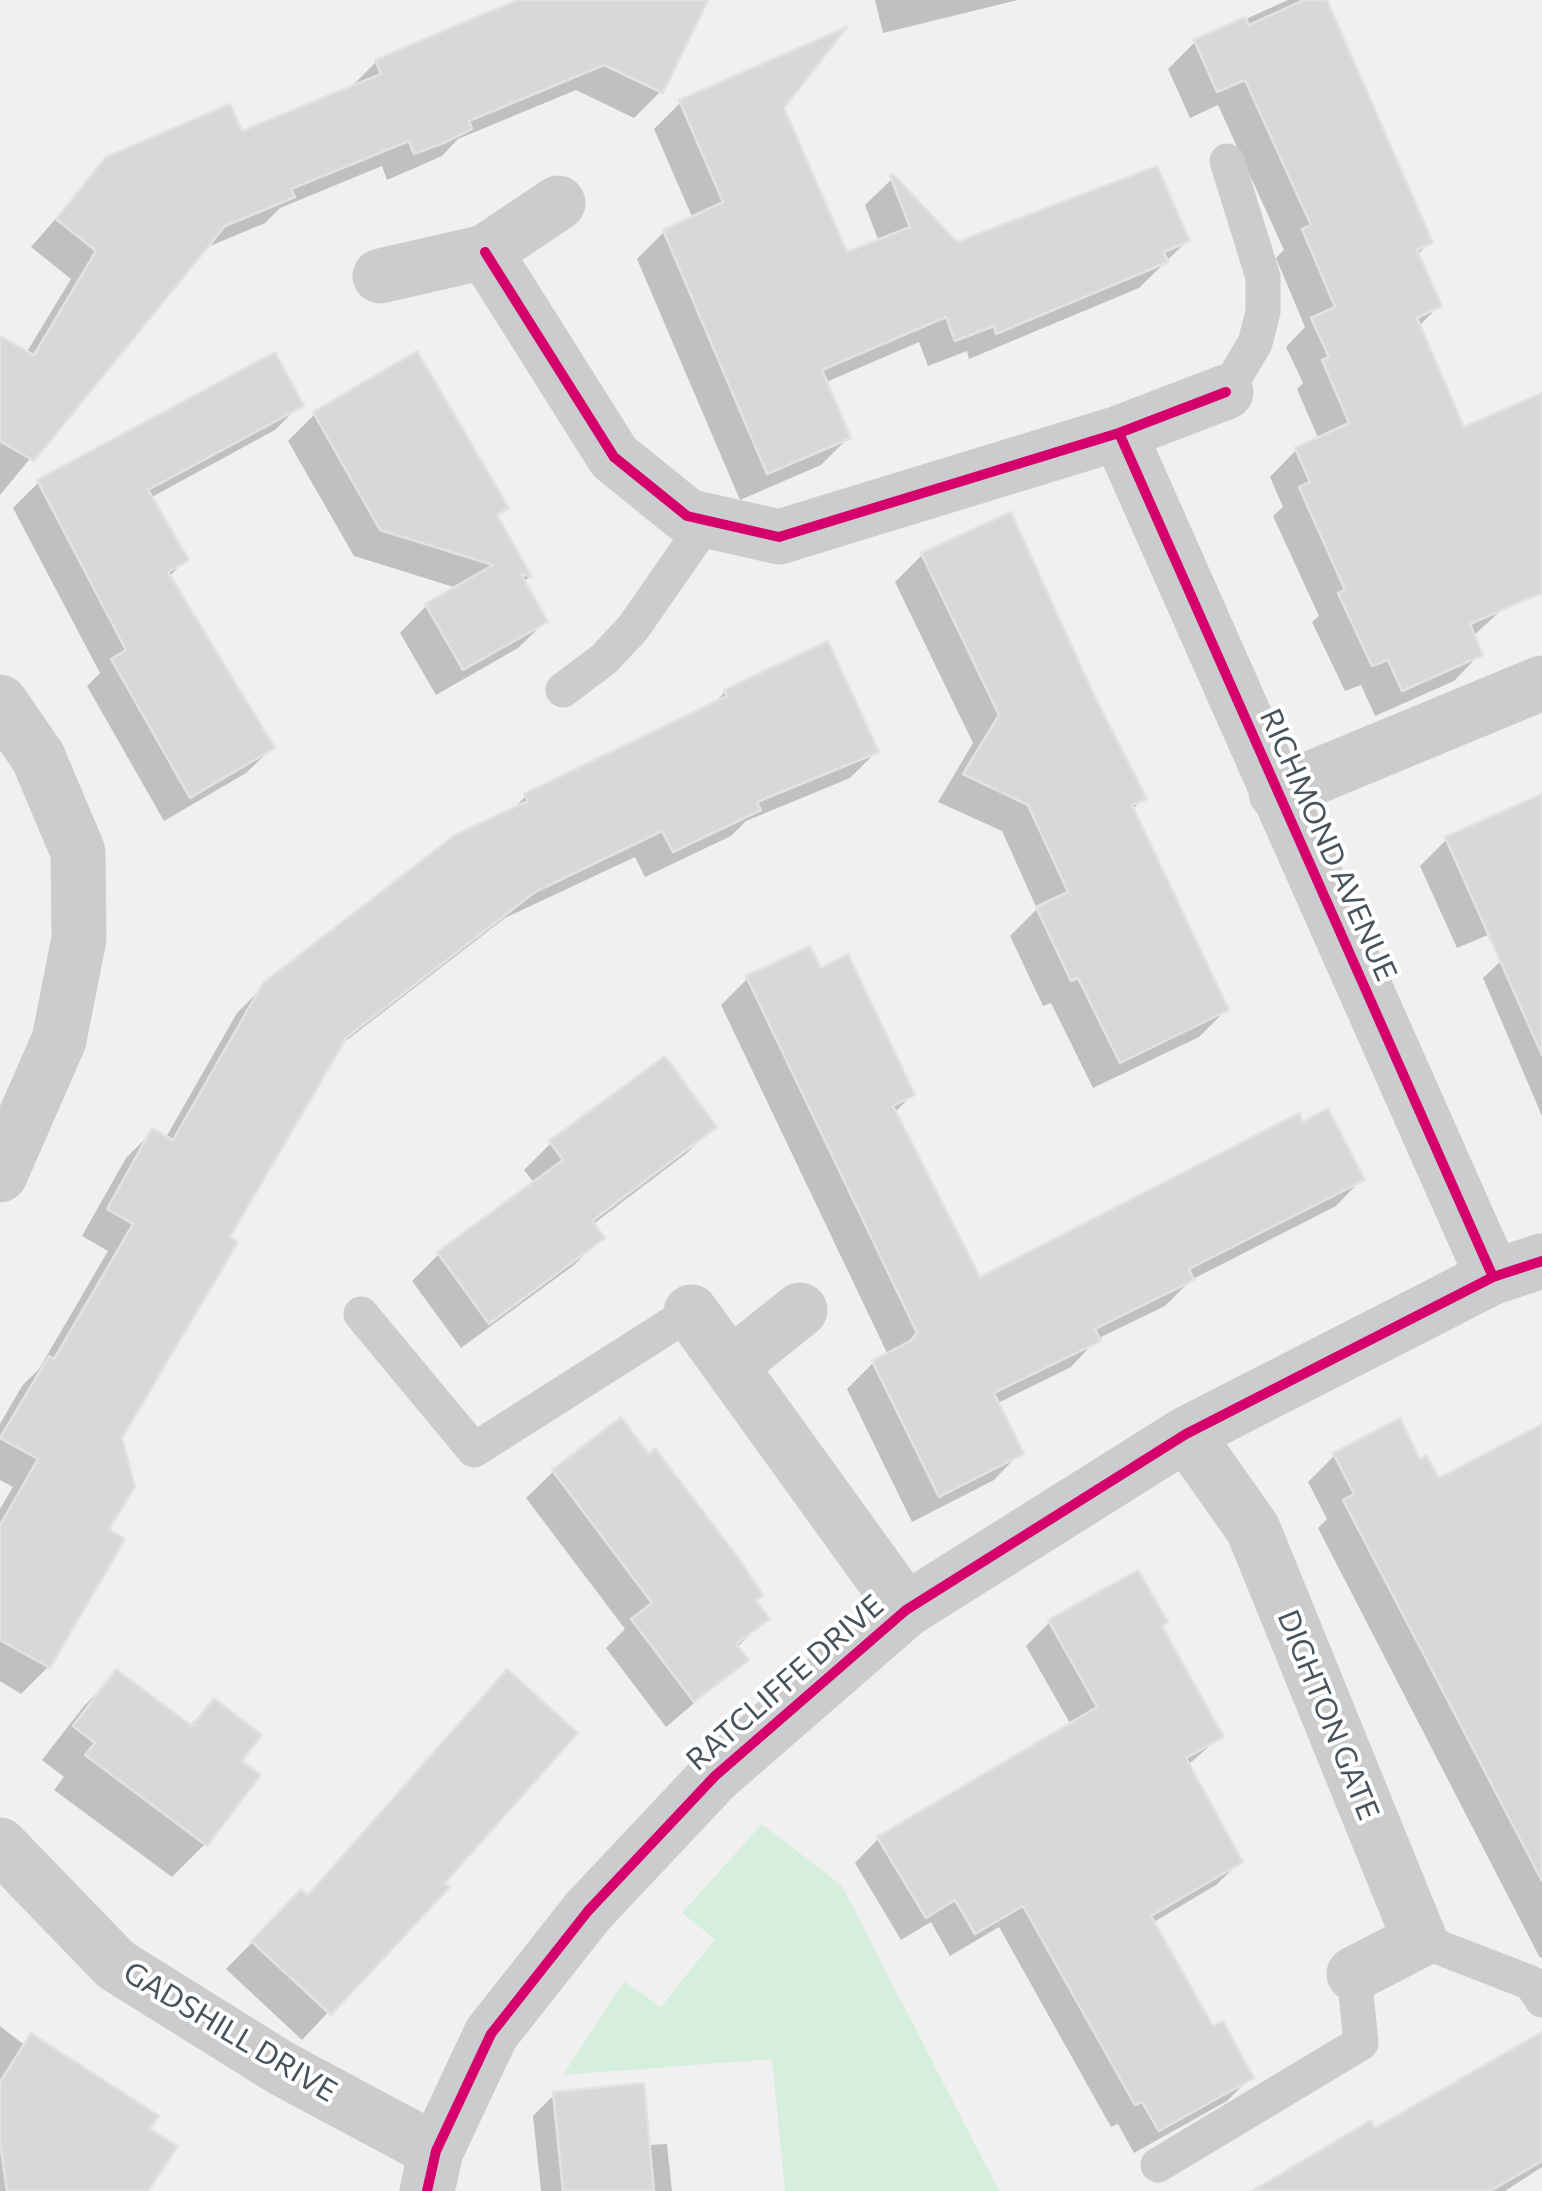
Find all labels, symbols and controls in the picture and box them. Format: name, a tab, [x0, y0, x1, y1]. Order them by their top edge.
street label: RICHMOND AVENUE	[1252, 703, 1404, 987]
street label: RATCLIFFE DRIVE	[679, 1588, 891, 1778]
street label: DIGHTON GATE	[1270, 1605, 1386, 1825]
street label: GADSHILL DRIVE	[117, 1954, 343, 2110]

